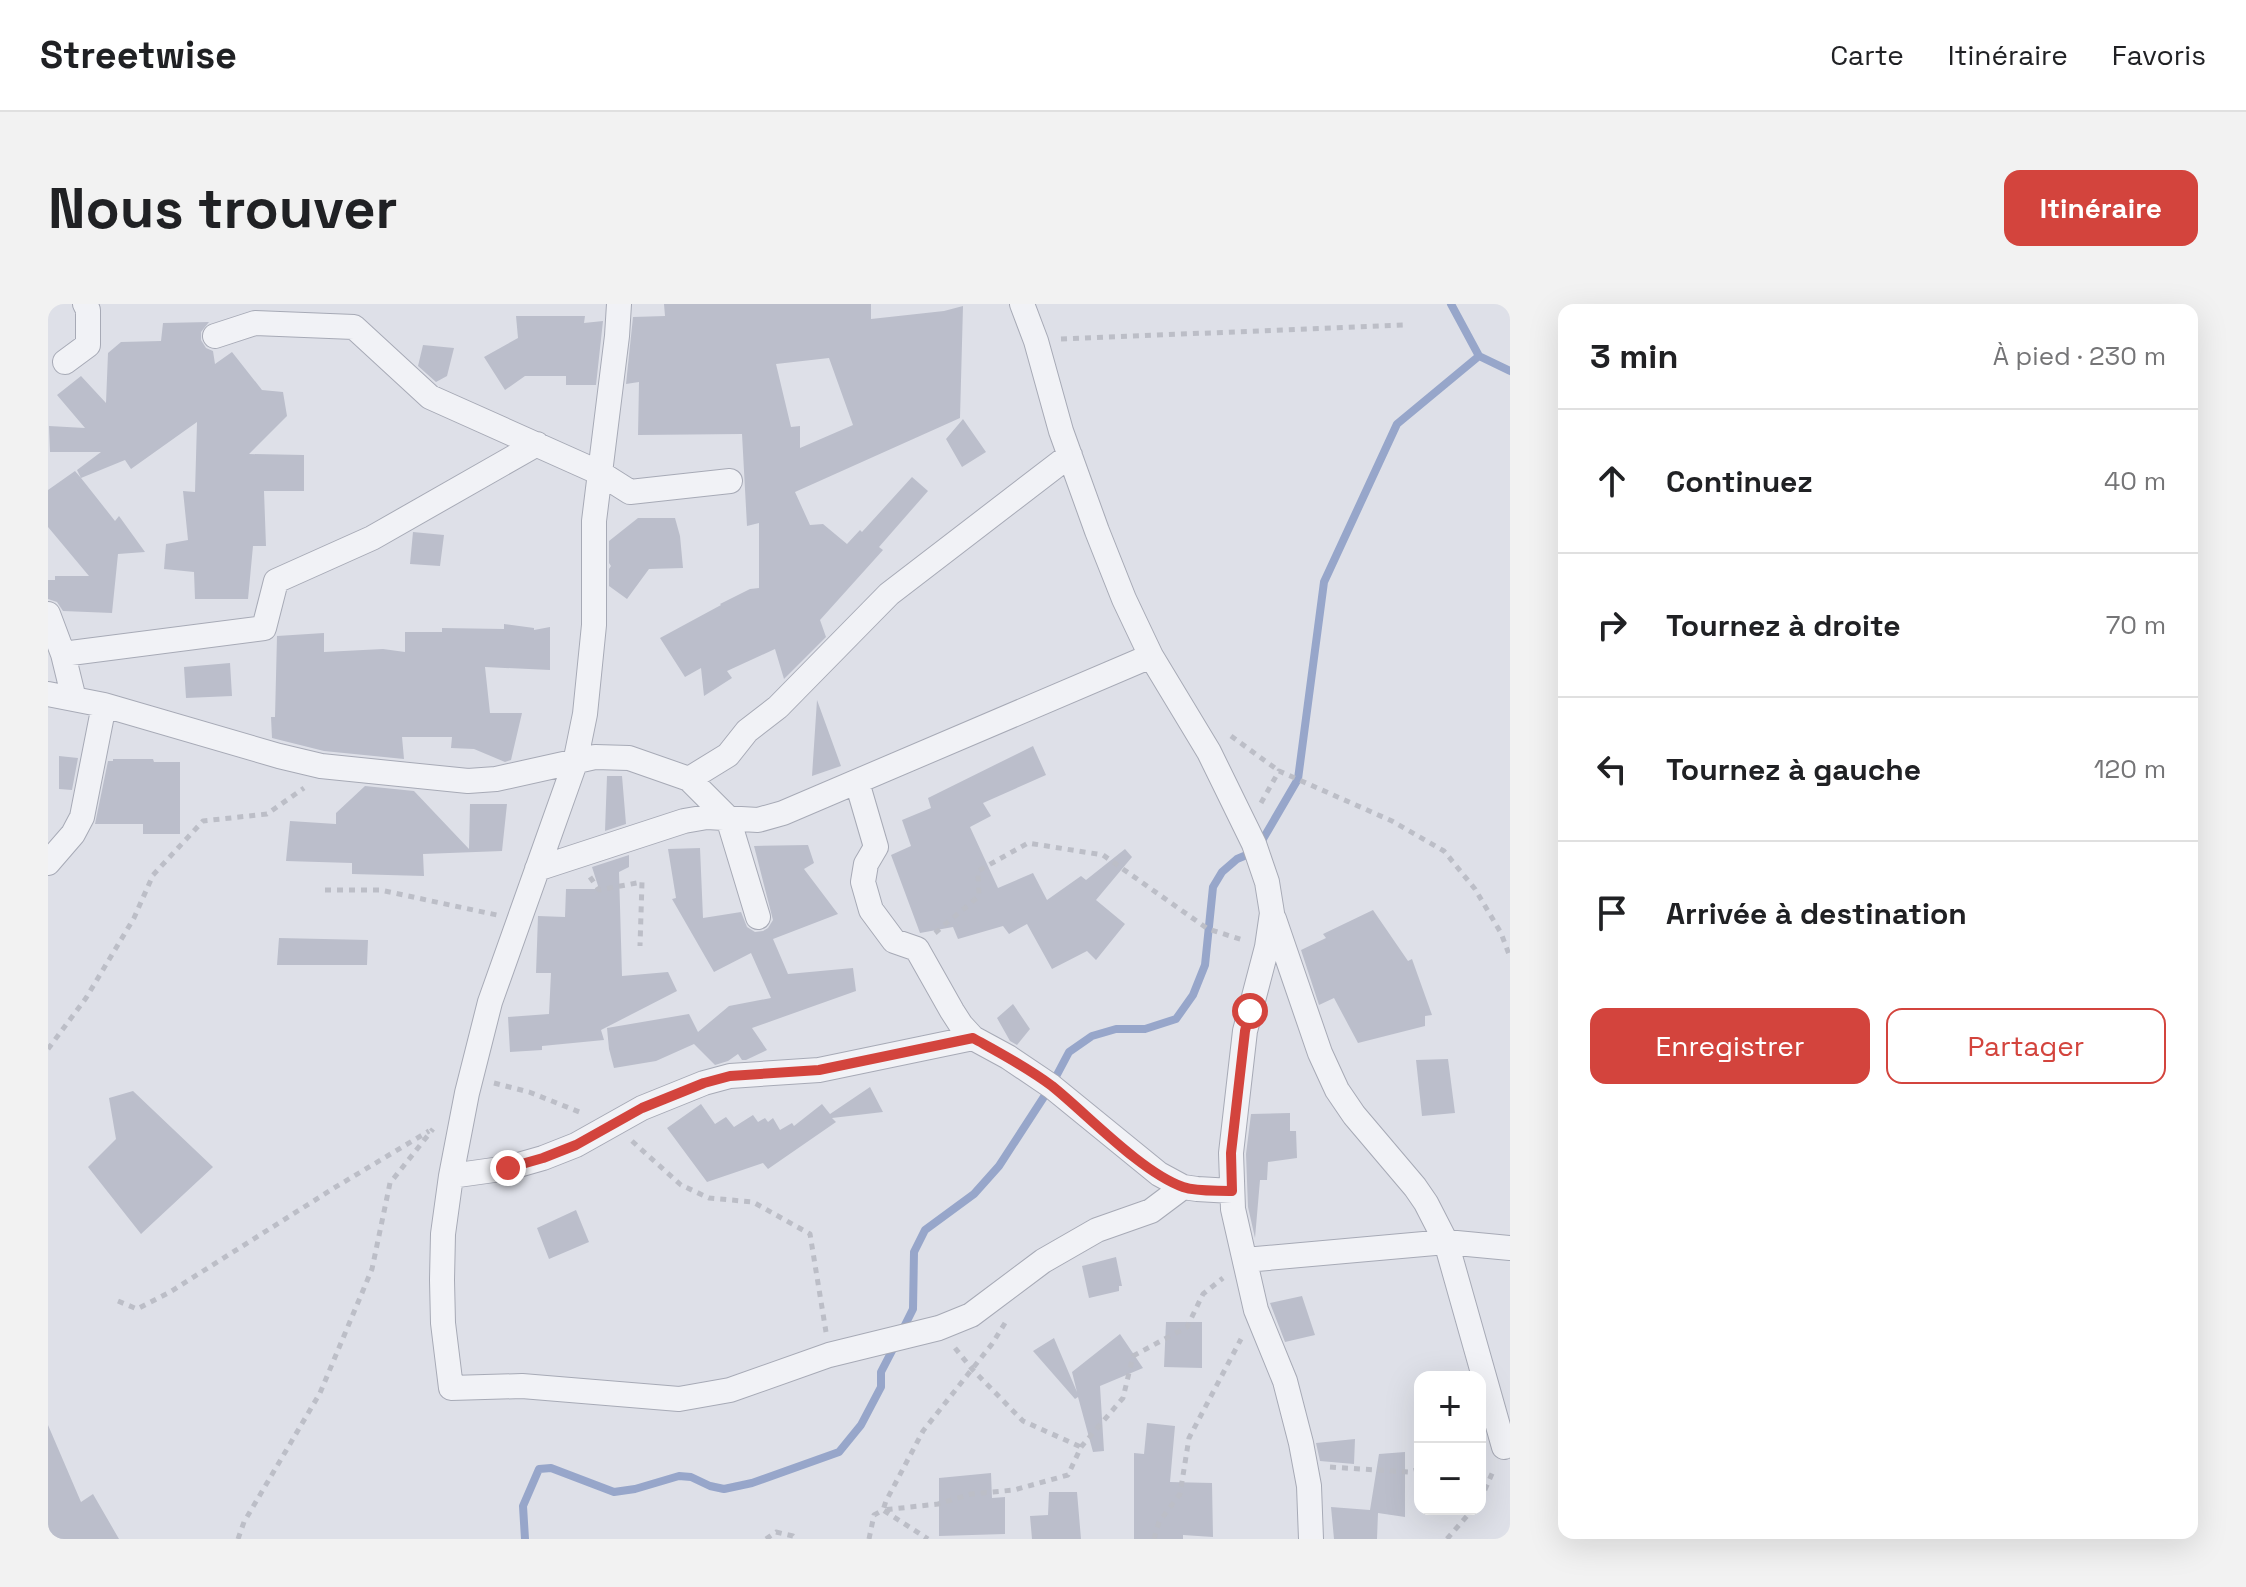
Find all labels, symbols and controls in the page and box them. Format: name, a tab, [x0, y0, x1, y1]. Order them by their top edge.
text: Streetwise	[40, 31, 237, 79]
text: Carte	[1830, 37, 1904, 73]
text: Itinéraire	[1948, 37, 2068, 73]
text: Favoris	[2112, 37, 2206, 73]
button: Itinéraire	[2004, 170, 2198, 246]
text: Nous trouver	[48, 173, 398, 244]
text: 3 min	[1590, 335, 1678, 378]
text: À pied · 230 m	[1993, 339, 2166, 373]
icon: ahead	[1590, 459, 1634, 503]
text: Continuez	[1666, 462, 1813, 501]
text: 40 m	[2104, 464, 2166, 498]
icon: right	[1590, 603, 1634, 647]
text: Tournez à droite	[1666, 606, 1900, 645]
text: 70 m	[2106, 608, 2166, 642]
icon: left	[1590, 747, 1634, 791]
text: Tournez à gauche	[1666, 750, 1921, 789]
text: 120 m	[2094, 752, 2166, 786]
icon: arrive	[1590, 891, 1634, 935]
text: Arrivée à destination	[1666, 894, 1967, 933]
route start	[1232, 993, 1268, 1029]
button: Enregistrer	[1590, 1008, 1870, 1084]
button: Partager	[1886, 1008, 2166, 1084]
route end	[490, 1150, 526, 1186]
map controls	[1414, 1371, 1486, 1515]
button: +	[1414, 1371, 1486, 1443]
button: −	[1414, 1443, 1486, 1515]

